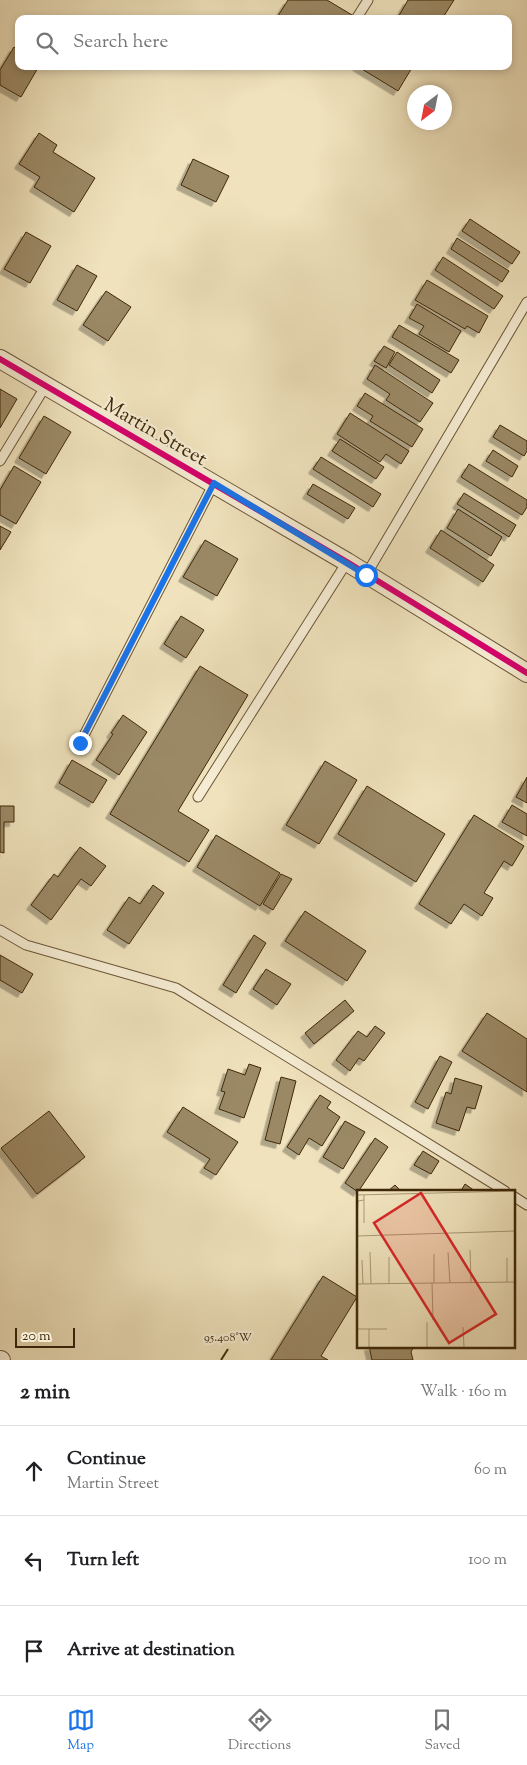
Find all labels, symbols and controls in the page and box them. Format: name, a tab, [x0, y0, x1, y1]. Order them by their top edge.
search box	[15, 15, 512, 70]
icon: search	[33, 29, 61, 57]
text: Search here	[73, 29, 168, 56]
north arrow	[407, 85, 452, 130]
street label: Martin Street	[98, 392, 212, 475]
route start	[355, 564, 378, 587]
route end	[69, 732, 92, 755]
inset map	[357, 1190, 514, 1348]
scale bar	[15, 1325, 75, 1348]
text: 20 m	[22, 1327, 51, 1347]
text: 95.408°W	[204, 1329, 253, 1347]
text: 2 min	[20, 1378, 70, 1408]
text: Walk · 160 m	[420, 1381, 507, 1404]
text: Continue	[67, 1446, 146, 1473]
icon: ahead	[20, 1457, 48, 1485]
text: 60 m	[474, 1459, 507, 1482]
text: Martin Street	[67, 1473, 159, 1496]
icon: left	[20, 1547, 48, 1575]
text: Turn left	[67, 1547, 139, 1574]
text: 100 m	[468, 1549, 507, 1572]
icon: arrive	[20, 1637, 48, 1665]
text: Arrive at destination	[67, 1637, 235, 1664]
tab: Map	[67, 1706, 95, 1756]
tab: Directions	[228, 1706, 291, 1756]
tab: Saved	[424, 1706, 460, 1756]

